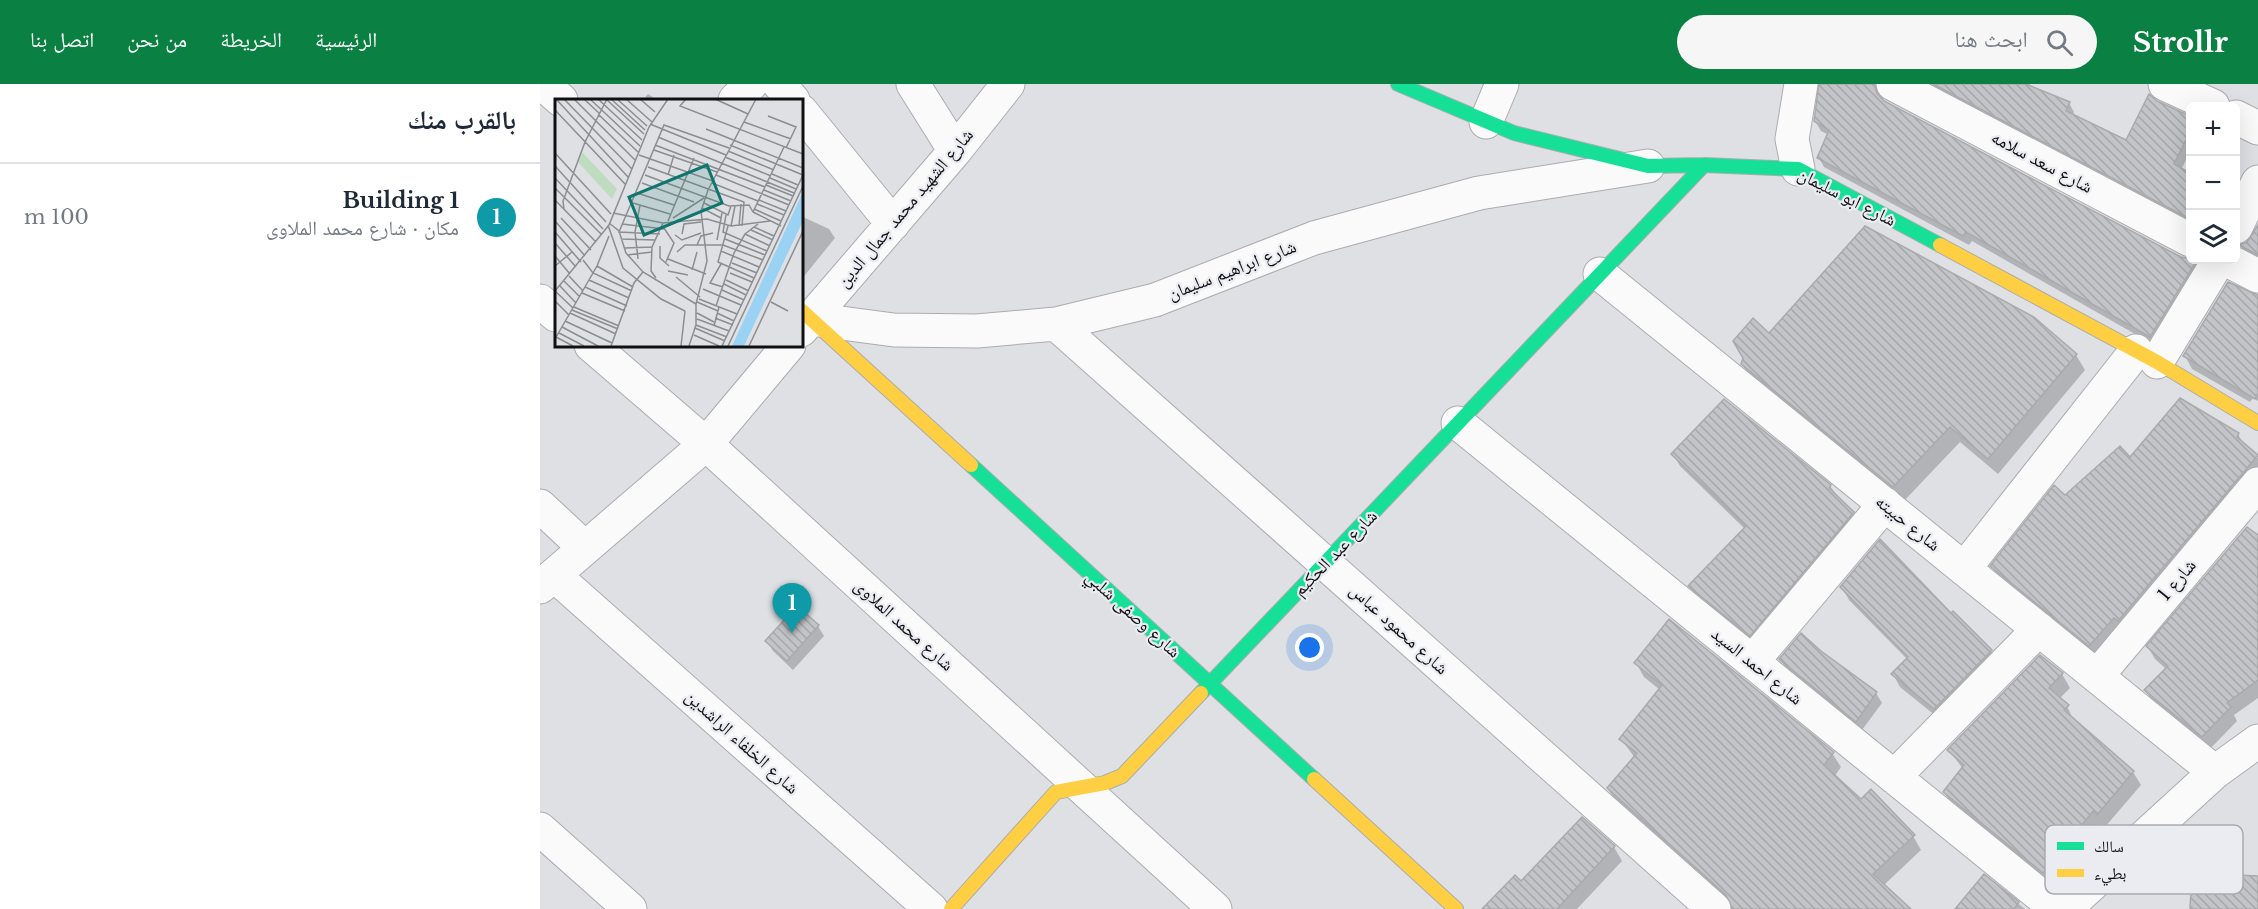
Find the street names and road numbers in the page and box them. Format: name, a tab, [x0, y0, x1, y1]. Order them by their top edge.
street label: شارع الشهيد محمد جمال الدين	[832, 124, 978, 292]
street label: شارع سعد سلامه	[1988, 126, 2096, 198]
street label: شارع ابو سليمان	[1794, 163, 1900, 231]
street label: شارع ابراهيم سليمان	[1165, 235, 1300, 306]
street label: شارع حبيته	[1871, 490, 1945, 556]
street label: شارع عبد الحكيم	[1288, 505, 1382, 602]
street label: شارع 1	[2153, 555, 2201, 605]
street label: شارع وصفى شلبي	[1079, 566, 1185, 665]
street label: شارع محمد الملاوى	[850, 574, 958, 676]
street label: شارع محمود عباس	[1345, 579, 1453, 679]
street label: شارع احمد السيد	[1707, 622, 1807, 710]
street label: شارع الخلفاء الراشدين	[681, 685, 803, 799]

